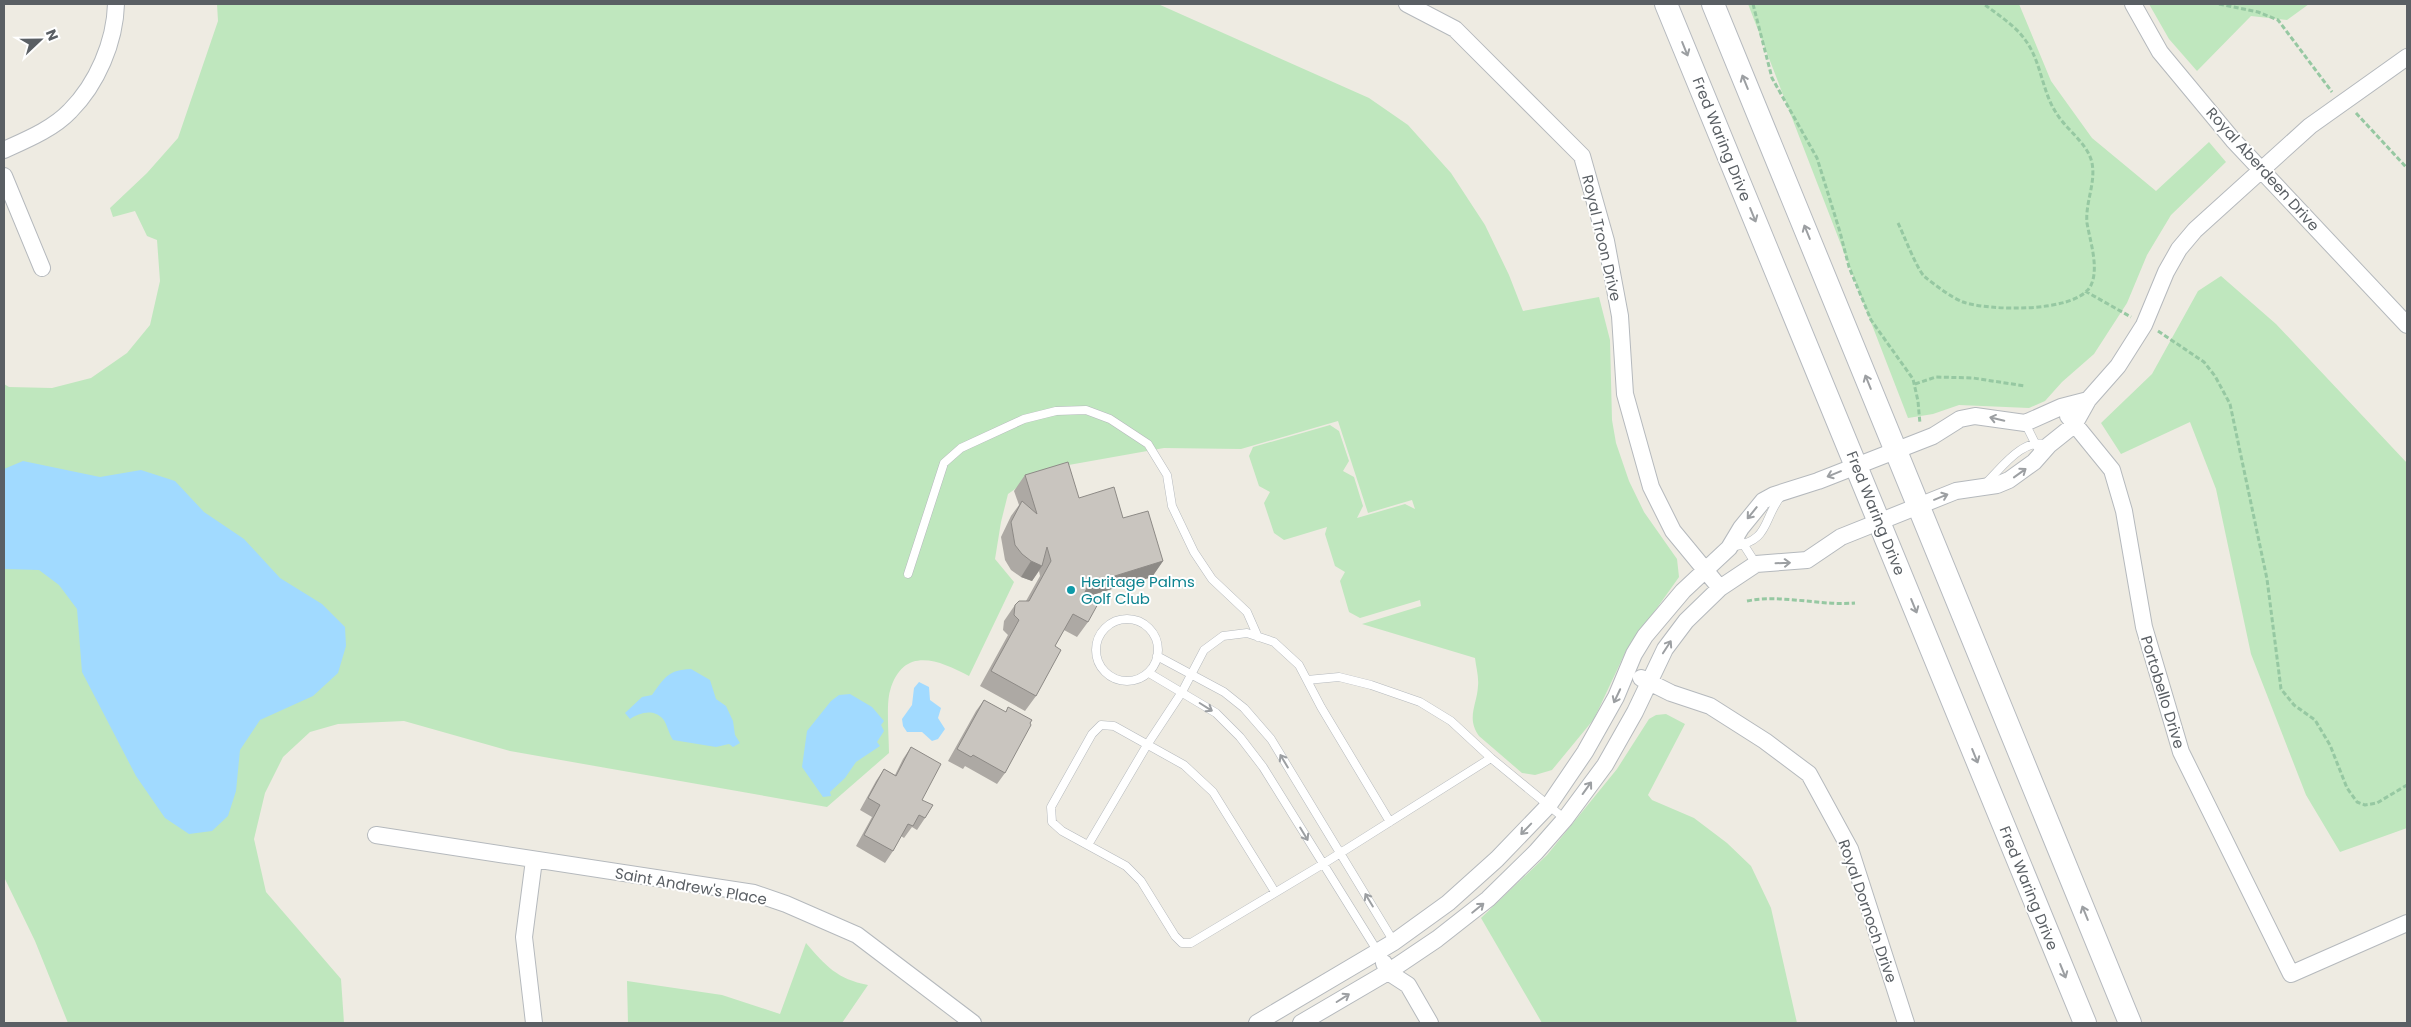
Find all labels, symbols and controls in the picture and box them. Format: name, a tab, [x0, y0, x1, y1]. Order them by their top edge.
north arrow	[15, 15, 65, 65]
text: N	[41, 27, 63, 44]
one-way arrow	[1680, 41, 1690, 56]
street label: Fred Waring Drive	[1688, 74, 1756, 204]
one-way arrow	[1740, 75, 1749, 90]
street label: Royal Aberdeen Drive	[2202, 102, 2324, 236]
street label: Royal Troon Drive	[1577, 173, 1627, 303]
one-way arrow	[1749, 207, 1758, 222]
one-way arrow	[1801, 225, 1811, 240]
one-way arrow	[1863, 375, 1873, 390]
one-way arrow	[1990, 413, 2006, 423]
street label: Fred Waring Drive	[1842, 448, 1910, 578]
one-way arrow	[2013, 468, 2027, 478]
one-way arrow	[1827, 471, 1842, 480]
one-way arrow	[1933, 492, 1948, 501]
one-way arrow	[1747, 507, 1758, 520]
one-way arrow	[1775, 558, 1791, 567]
place label: Heritage Palms Golf Club	[1081, 571, 1195, 609]
marker: Heritage Palms Golf Club	[1065, 584, 1077, 596]
one-way arrow	[1910, 598, 1919, 613]
street label: Portobello Drive	[2136, 633, 2190, 751]
one-way arrow	[1661, 640, 1672, 654]
one-way arrow	[1611, 688, 1621, 703]
one-way arrow	[1198, 702, 1212, 712]
one-way arrow	[1971, 748, 1981, 763]
one-way arrow	[1279, 754, 1289, 768]
one-way arrow	[1582, 781, 1592, 795]
one-way arrow	[1520, 823, 1532, 836]
street label: Fred Waring Drive	[1995, 823, 2063, 953]
one-way arrow	[1300, 827, 1310, 841]
street label: Royal Dornoch Drive	[1834, 837, 1902, 985]
street label: Saint Andrew's Place	[613, 862, 769, 910]
one-way arrow	[1363, 893, 1373, 907]
one-way arrow	[1471, 902, 1484, 913]
one-way arrow	[2080, 906, 2089, 922]
one-way arrow	[2059, 963, 2069, 978]
one-way arrow	[1336, 993, 1350, 1003]

